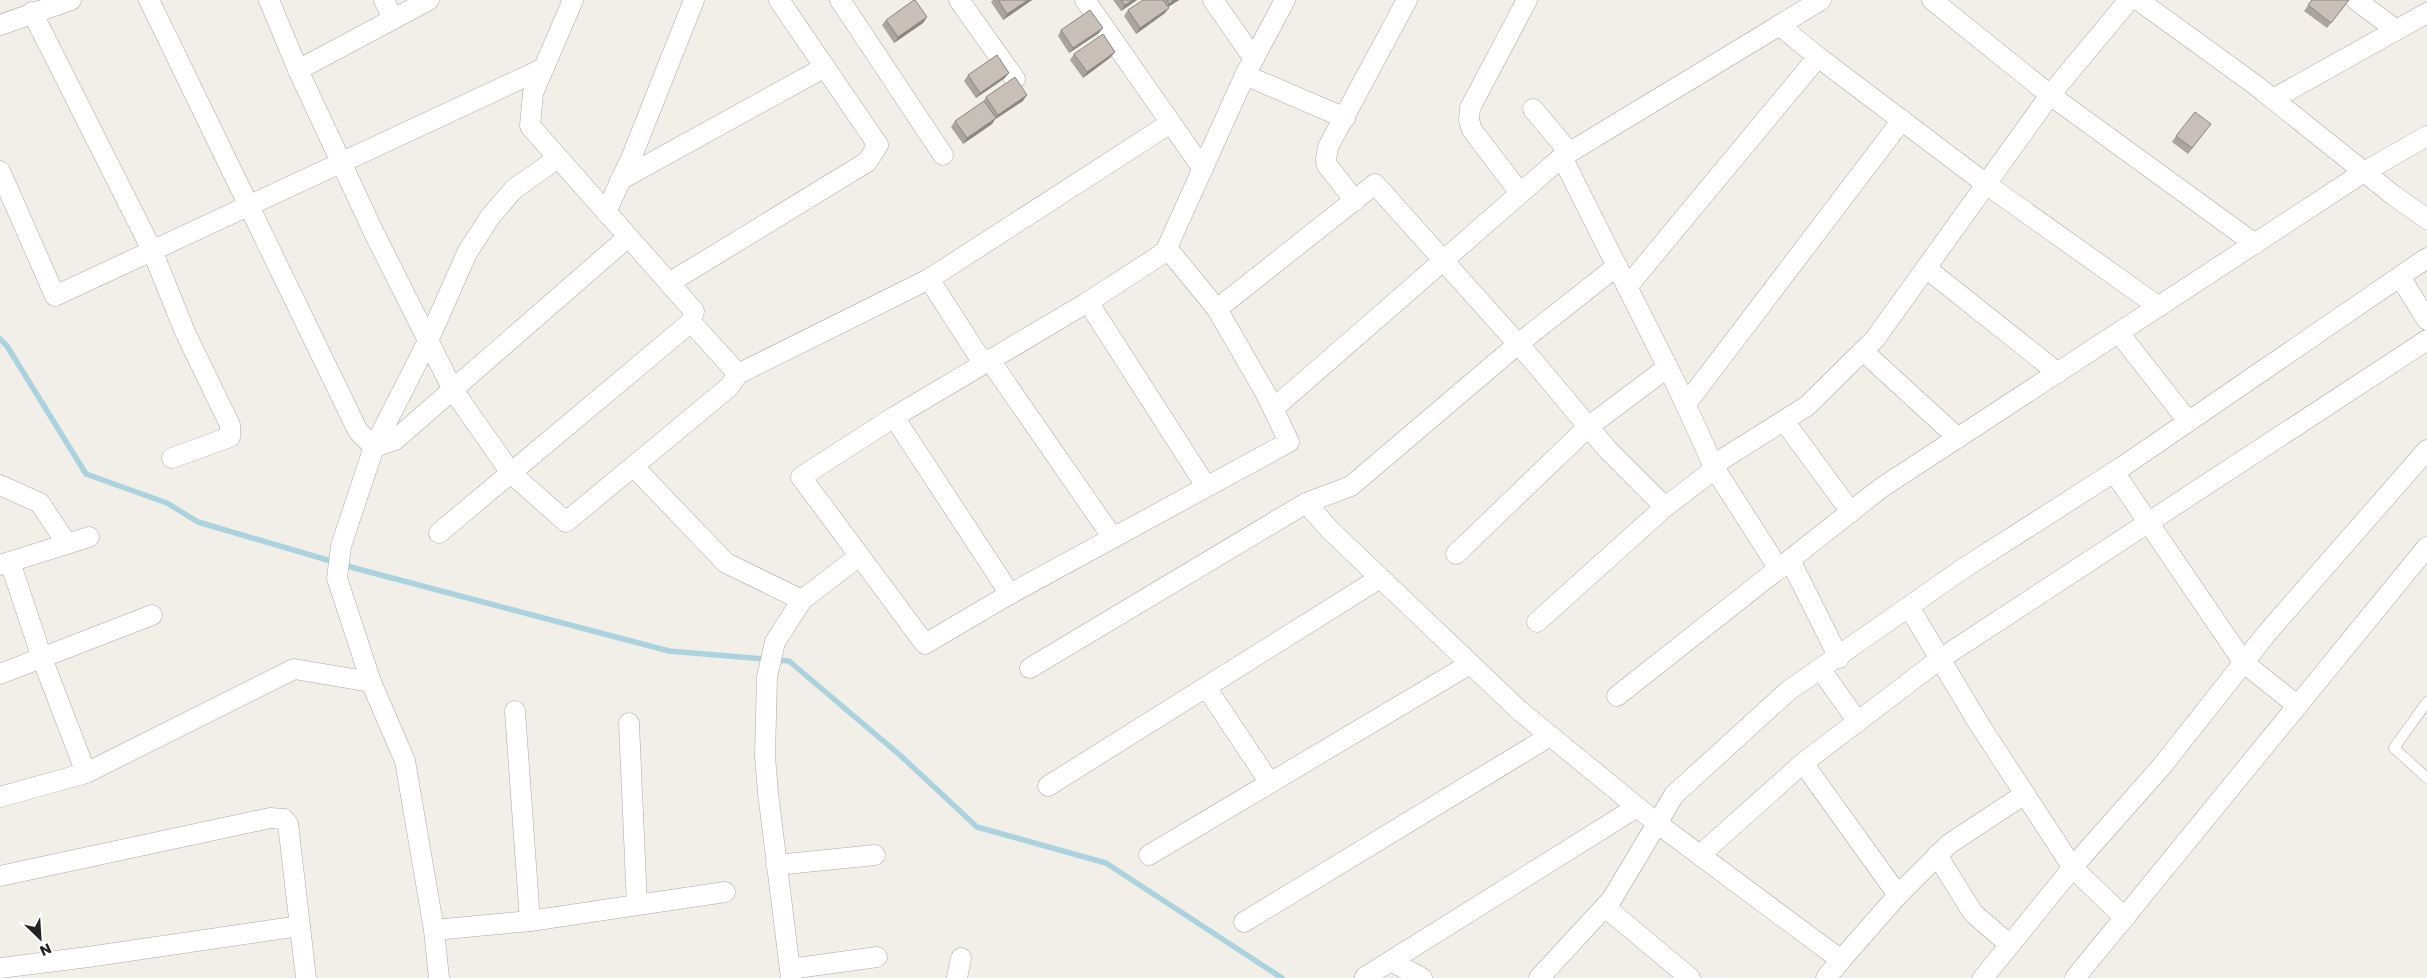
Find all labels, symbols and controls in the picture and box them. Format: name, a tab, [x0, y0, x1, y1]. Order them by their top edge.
north arrow	[15, 913, 65, 963]
text: N	[36, 938, 54, 961]

